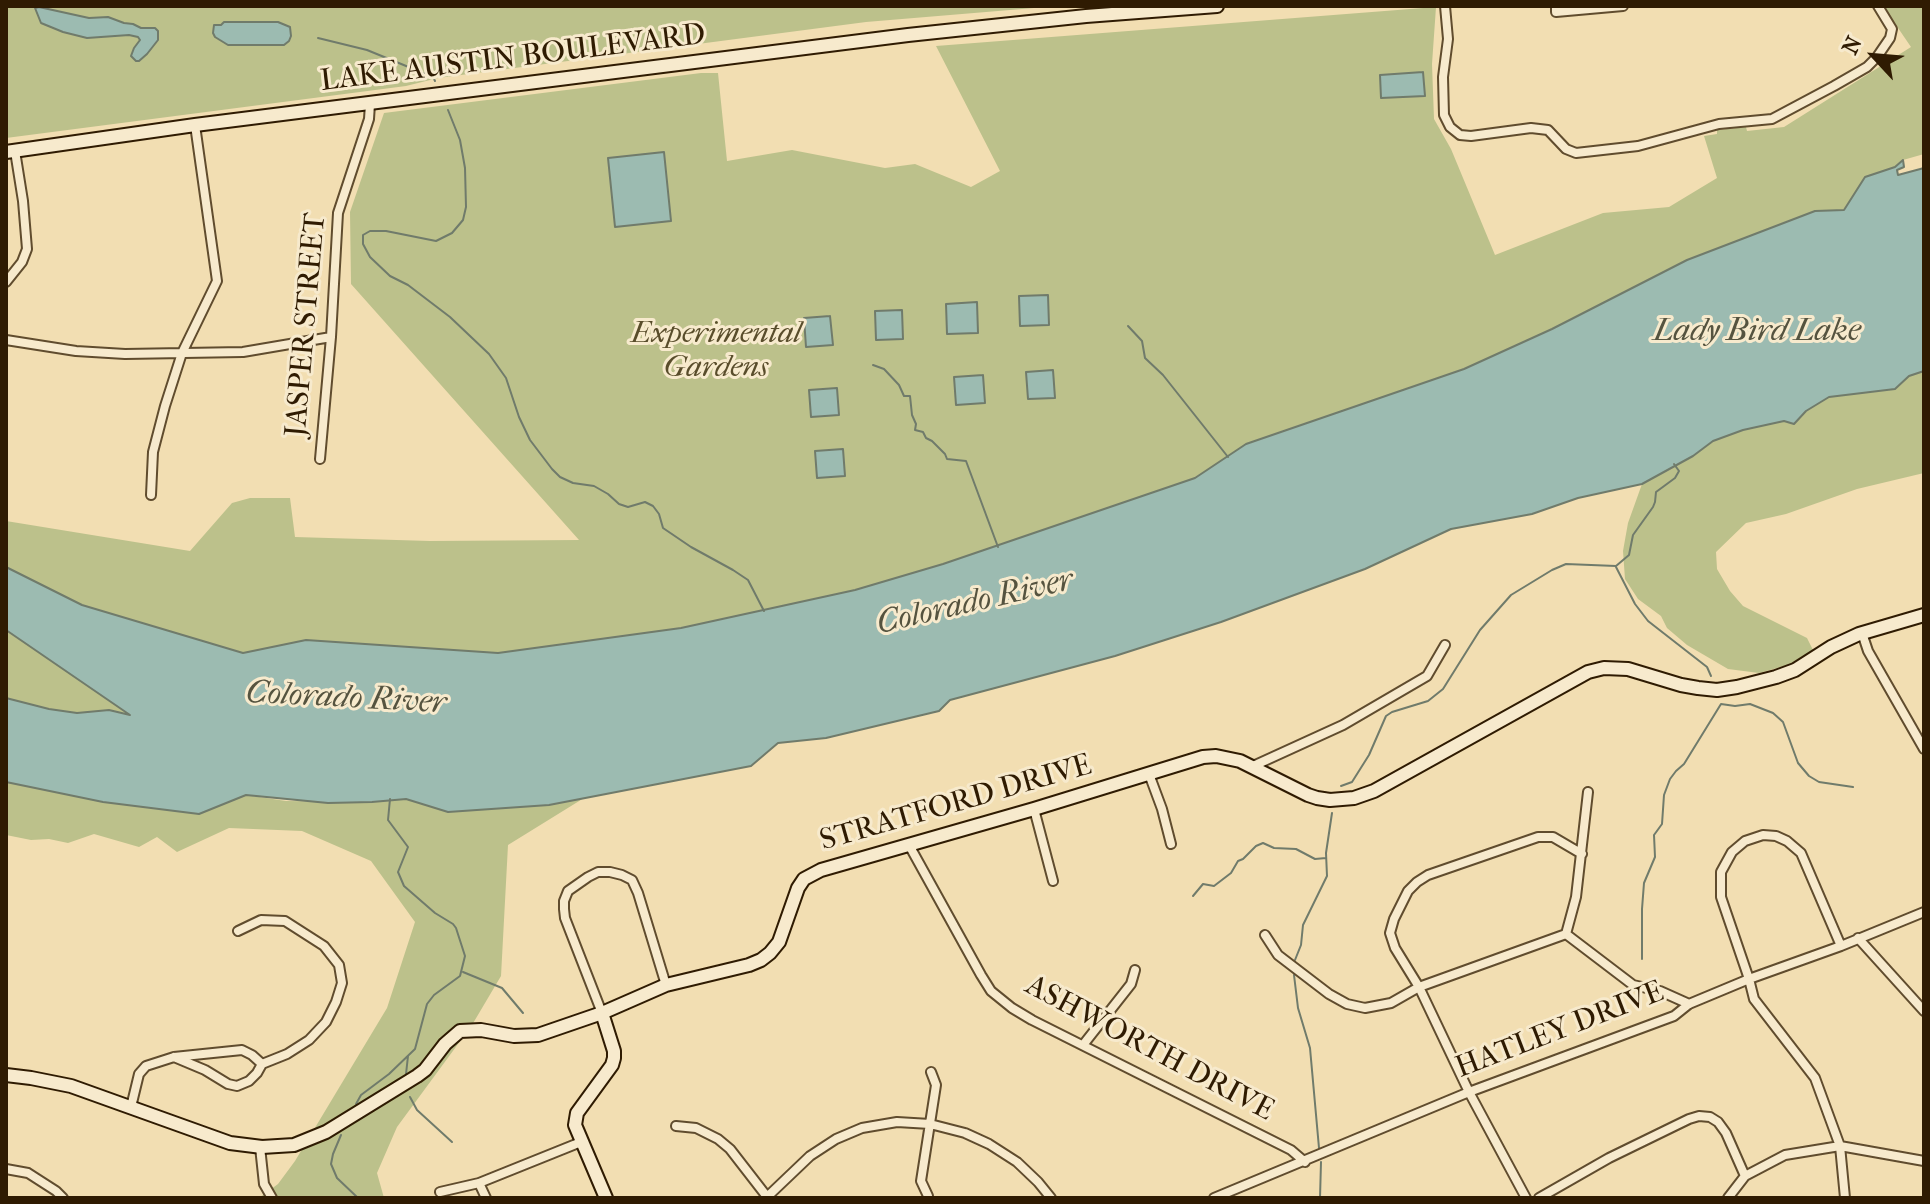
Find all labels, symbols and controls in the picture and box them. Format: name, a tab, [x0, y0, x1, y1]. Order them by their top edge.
north arrow	[1834, 16, 1914, 96]
street label: LAKE AUSTIN BOULEVARD	[318, 18, 708, 100]
text: N	[1837, 32, 1868, 59]
street label: JASPER STREET	[279, 212, 335, 438]
water label: Lady Bird Lake	[1653, 313, 1861, 351]
park label: Experimental Gardens	[631, 317, 801, 388]
water label: Colorado River	[873, 562, 1077, 644]
water label: Colorado River	[245, 675, 447, 723]
street label: STRATFORD DRIVE	[816, 748, 1096, 860]
street label: ASHWORTH DRIVE	[1019, 968, 1279, 1130]
street label: HATLEY DRIVE	[1451, 975, 1669, 1087]

